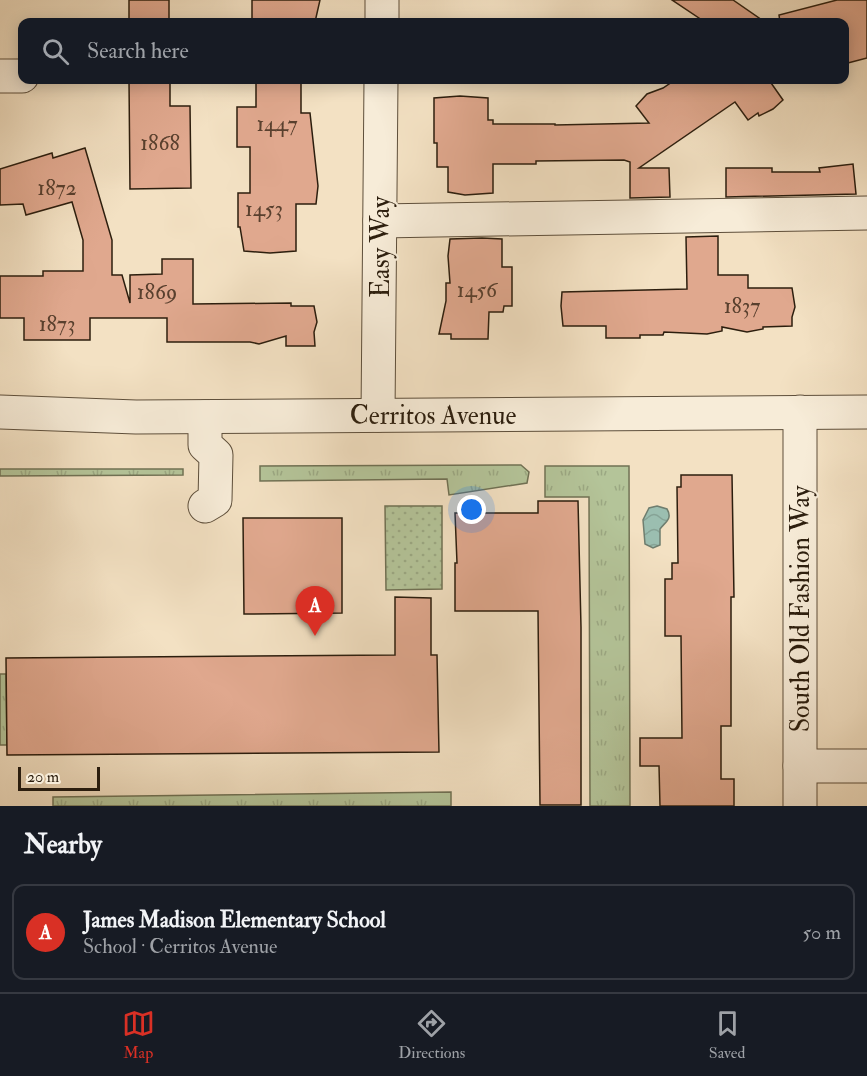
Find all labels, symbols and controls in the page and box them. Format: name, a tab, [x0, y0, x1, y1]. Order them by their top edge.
search box	[18, 18, 849, 84]
icon: search	[39, 35, 72, 68]
text: Search here	[87, 37, 189, 65]
house number: 1447	[256, 110, 298, 138]
house number: 1868	[140, 129, 180, 157]
house number: 1872	[37, 174, 77, 202]
house number: 1453	[245, 195, 283, 223]
street label: Easy Way	[365, 196, 397, 298]
house number: 1456	[457, 276, 499, 304]
house number: 1869	[137, 278, 177, 306]
house number: 1837	[724, 292, 760, 320]
house number: 1873	[39, 310, 75, 338]
street label: Cerritos Avenue	[350, 400, 516, 432]
street label: South Old Fashion Way	[785, 485, 817, 732]
your location	[457, 495, 486, 524]
pin: A	[296, 586, 334, 636]
scale bar	[18, 764, 100, 792]
text: 20 m	[27, 767, 59, 787]
text: Nearby	[24, 829, 102, 861]
text: James Madison Elementary School	[83, 906, 386, 934]
text: A	[39, 920, 52, 945]
text: 50 m	[802, 920, 841, 945]
text: School · Cerritos Avenue	[83, 934, 277, 959]
tab: Map	[122, 1007, 155, 1063]
tab: Directions	[398, 1007, 465, 1063]
tab: Saved	[709, 1007, 745, 1063]

